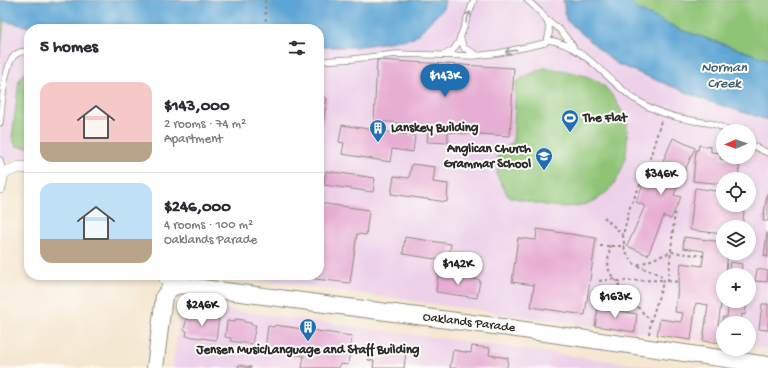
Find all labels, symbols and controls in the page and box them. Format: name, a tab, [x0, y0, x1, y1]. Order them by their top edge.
one-way arrow	[464, 12, 472, 24]
icon: filters	[286, 37, 308, 59]
text: 5 homes	[40, 38, 98, 58]
one-way arrow	[505, 47, 518, 55]
water label: Norman Creek	[701, 60, 747, 93]
pin: $143K	[417, 64, 473, 98]
text: $143K	[429, 69, 461, 84]
text: $143,000	[164, 97, 230, 117]
icon: home	[72, 98, 120, 146]
sports icon: The Flat	[560, 108, 580, 133]
place label: The Flat	[582, 111, 629, 126]
text: 2 rooms · 74 m²	[164, 117, 246, 132]
building icon: Lanskey Building	[368, 118, 388, 143]
place label: Lanskey Building	[391, 121, 479, 136]
north arrow	[716, 124, 756, 164]
map controls	[716, 124, 756, 356]
text: Apartment	[164, 132, 223, 147]
place label: Anglican Church Grammar School	[444, 142, 531, 172]
school or university icon: Anglican Church Grammar School	[534, 146, 554, 171]
pin: $346K	[633, 162, 689, 196]
text: $346K	[645, 167, 677, 182]
button: locate	[716, 172, 756, 212]
text: $246,000	[164, 198, 231, 218]
icon: home	[72, 199, 120, 247]
text: 4 rooms · 100 m²	[164, 218, 253, 233]
button: layers	[716, 220, 756, 260]
text: Oaklands Parade	[164, 233, 257, 248]
pin: $142K	[430, 252, 486, 286]
text: $142K	[443, 257, 473, 272]
button: +	[716, 268, 756, 308]
pin: $163K	[587, 285, 643, 319]
text: $163K	[599, 290, 631, 305]
pin: $246K	[174, 293, 230, 327]
text: $246K	[186, 298, 218, 313]
street label: Oaklands Parade	[422, 310, 516, 336]
button: −	[716, 316, 756, 356]
building icon: Jensen Music/Language and Staff Building	[298, 317, 318, 342]
place label: Jensen Music/Language and Staff Building	[196, 342, 420, 358]

